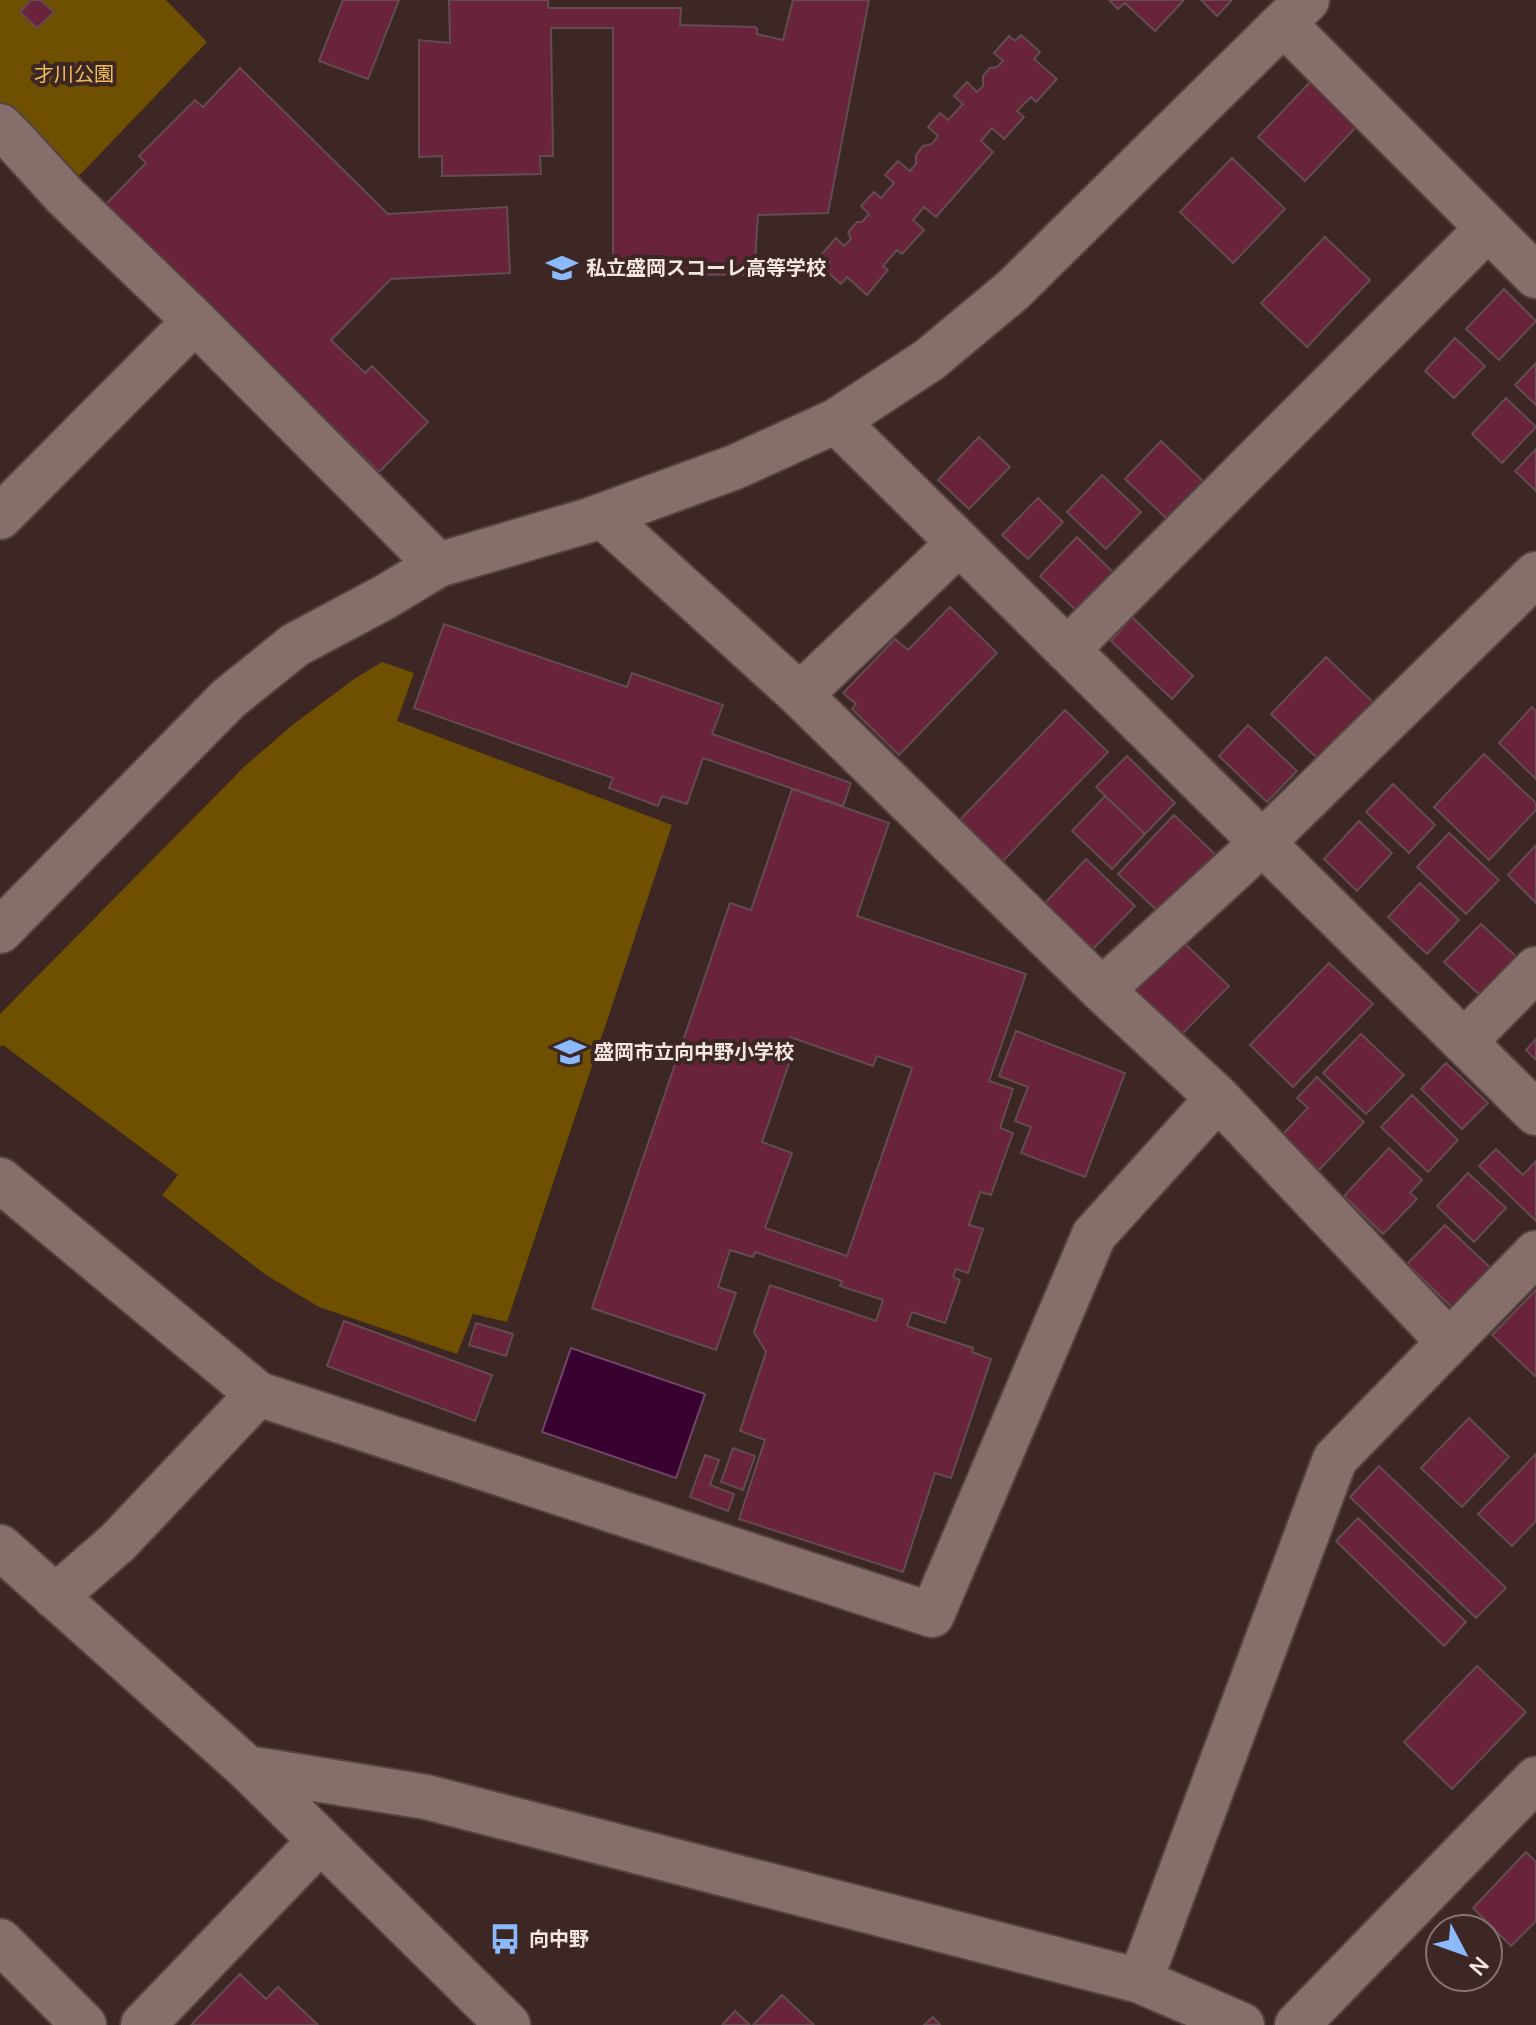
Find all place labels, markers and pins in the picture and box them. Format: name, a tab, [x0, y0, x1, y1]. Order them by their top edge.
school or university icon: 私立盛岡スコーレ高等学校	[545, 251, 579, 285]
place label: 私立盛岡スコーレ高等学校	[586, 254, 826, 281]
school or university icon: 盛岡市立向中野小学校	[553, 1035, 587, 1069]
place label: 盛岡市立向中野小学校	[594, 1038, 794, 1065]
bus stop icon: 向中野	[488, 1922, 522, 1956]
place label: 向中野	[529, 1925, 589, 1952]

